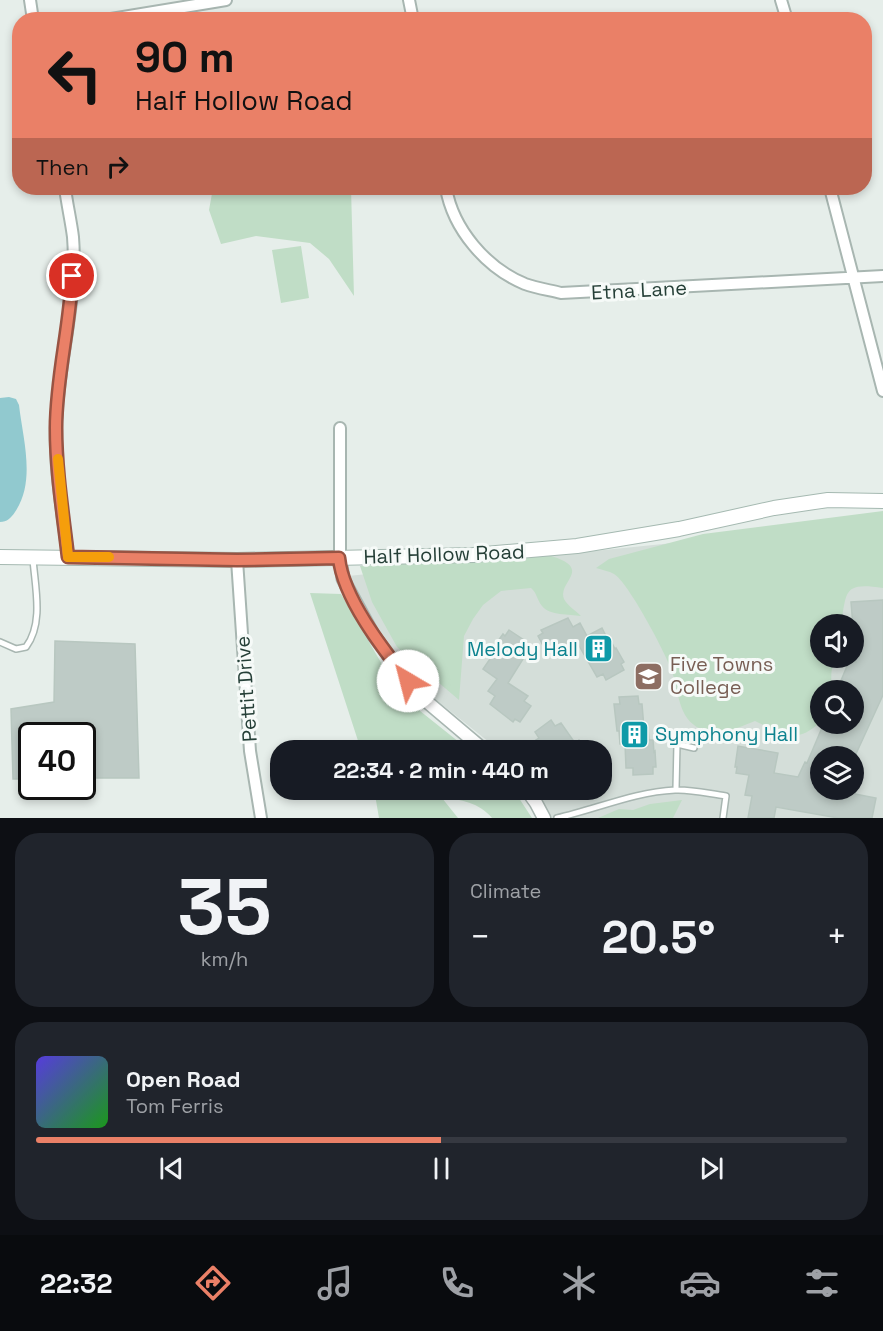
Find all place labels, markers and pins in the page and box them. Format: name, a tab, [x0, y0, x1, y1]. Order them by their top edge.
pin	[46, 250, 97, 301]
building icon: Melody Hall	[583, 633, 615, 665]
place label: Melody Hall	[467, 636, 578, 662]
place label: Five Towns College	[670, 651, 773, 700]
school or university icon: Five Towns College	[633, 660, 665, 692]
building icon: Symphony Hall	[618, 718, 650, 750]
place label: Symphony Hall	[655, 721, 798, 747]

